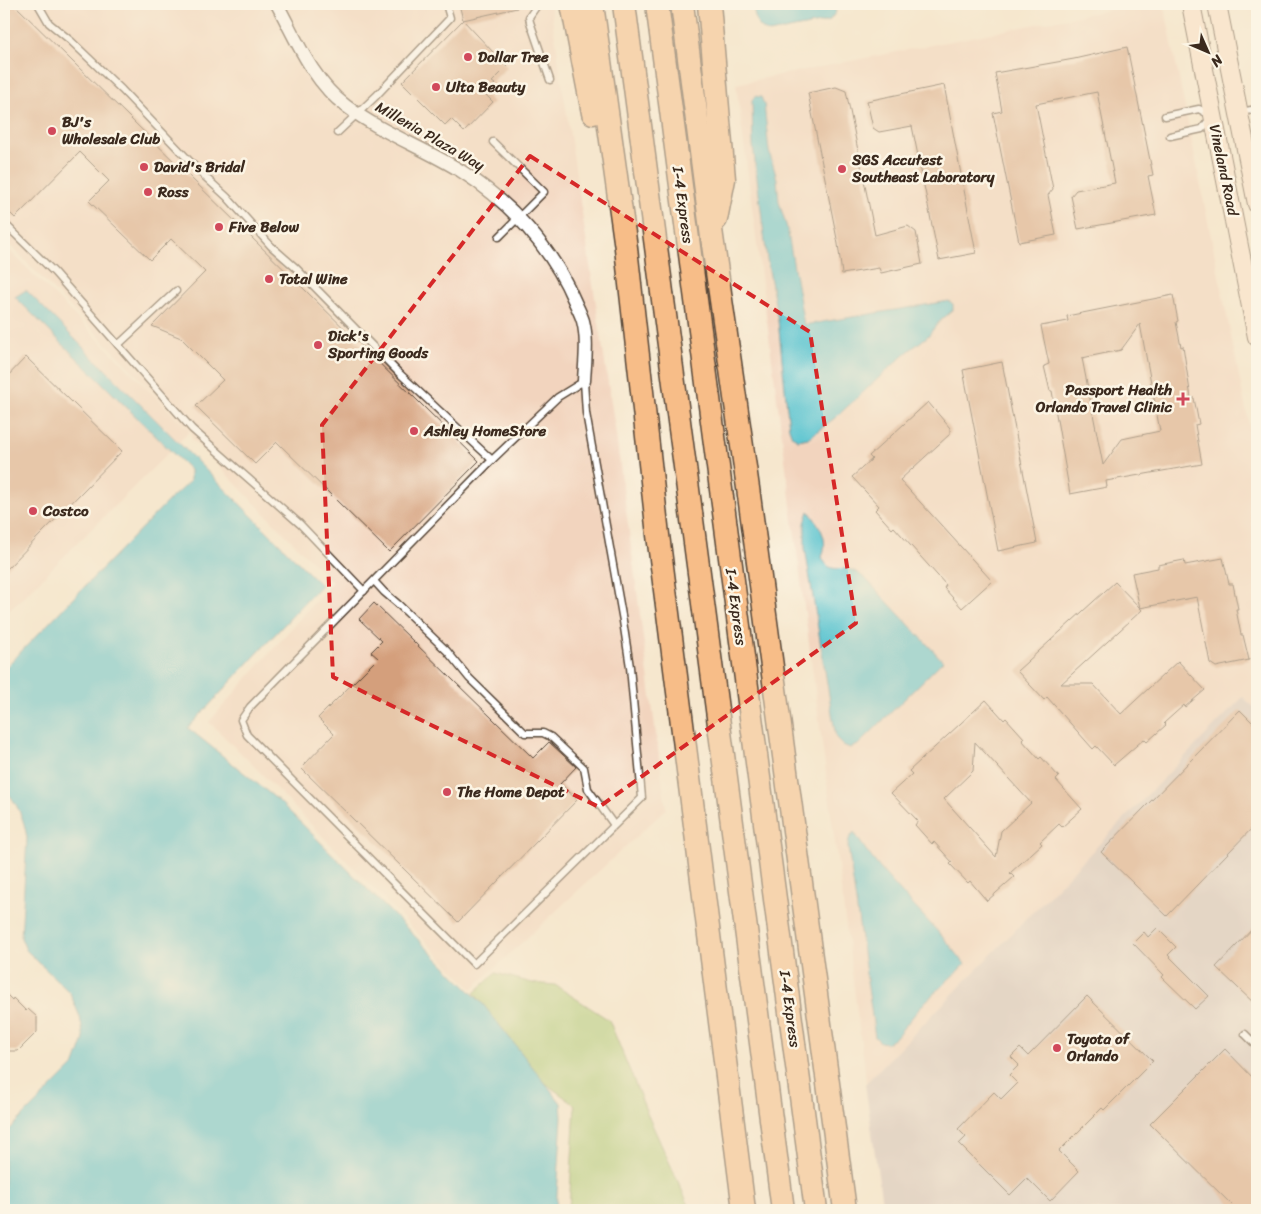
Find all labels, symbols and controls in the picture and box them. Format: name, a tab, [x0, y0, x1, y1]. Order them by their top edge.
north arrow	[1184, 28, 1234, 78]
place label: Dollar Tree	[478, 44, 549, 70]
text: N	[1204, 48, 1230, 73]
marker: Dollar Tree	[462, 51, 474, 63]
place label: Ulta Beauty	[446, 74, 526, 100]
marker: Ulta Beauty	[430, 81, 442, 93]
street label: Millenia Plaza Way	[370, 94, 490, 178]
place label: BJ's Wholesale Club	[62, 109, 160, 152]
street label: Vineland Road	[1202, 122, 1247, 219]
marker: BJ's Wholesale Club	[46, 125, 58, 137]
place label: SGS Accutest Southeast Laboratory	[851, 147, 995, 190]
place label: David's Bridal	[154, 154, 245, 180]
marker: David's Bridal	[138, 161, 150, 173]
marker: SGS Accutest Southeast Laboratory	[836, 163, 848, 175]
street label: I-4 Express	[665, 164, 701, 245]
place label: Ross	[157, 179, 190, 205]
marker: Ross	[142, 186, 154, 198]
place label: Five Below	[228, 214, 300, 240]
marker: Five Below	[213, 221, 225, 233]
place label: Total Wine	[279, 266, 348, 292]
marker: Total Wine	[263, 273, 275, 285]
place label: Dick's Sporting Goods	[327, 323, 429, 366]
marker: Dick's Sporting Goods	[312, 339, 324, 351]
place label: Passport Health Orlando Travel Clinic	[1035, 377, 1173, 420]
marker: Passport Health Orlando Travel Clinic	[1176, 392, 1190, 406]
place label: Ashley HomeStore	[423, 418, 546, 444]
marker: Ashley HomeStore	[408, 425, 420, 437]
place label: Costco	[42, 498, 89, 524]
marker: Costco	[27, 505, 39, 517]
street label: I-4 Express	[718, 566, 754, 647]
place label: The Home Depot	[457, 779, 565, 805]
marker: The Home Depot	[441, 786, 453, 798]
street label: I-4 Express	[772, 968, 808, 1049]
place label: Toyota of Orlando	[1066, 1026, 1131, 1069]
marker: Toyota of Orlando	[1051, 1042, 1063, 1054]

